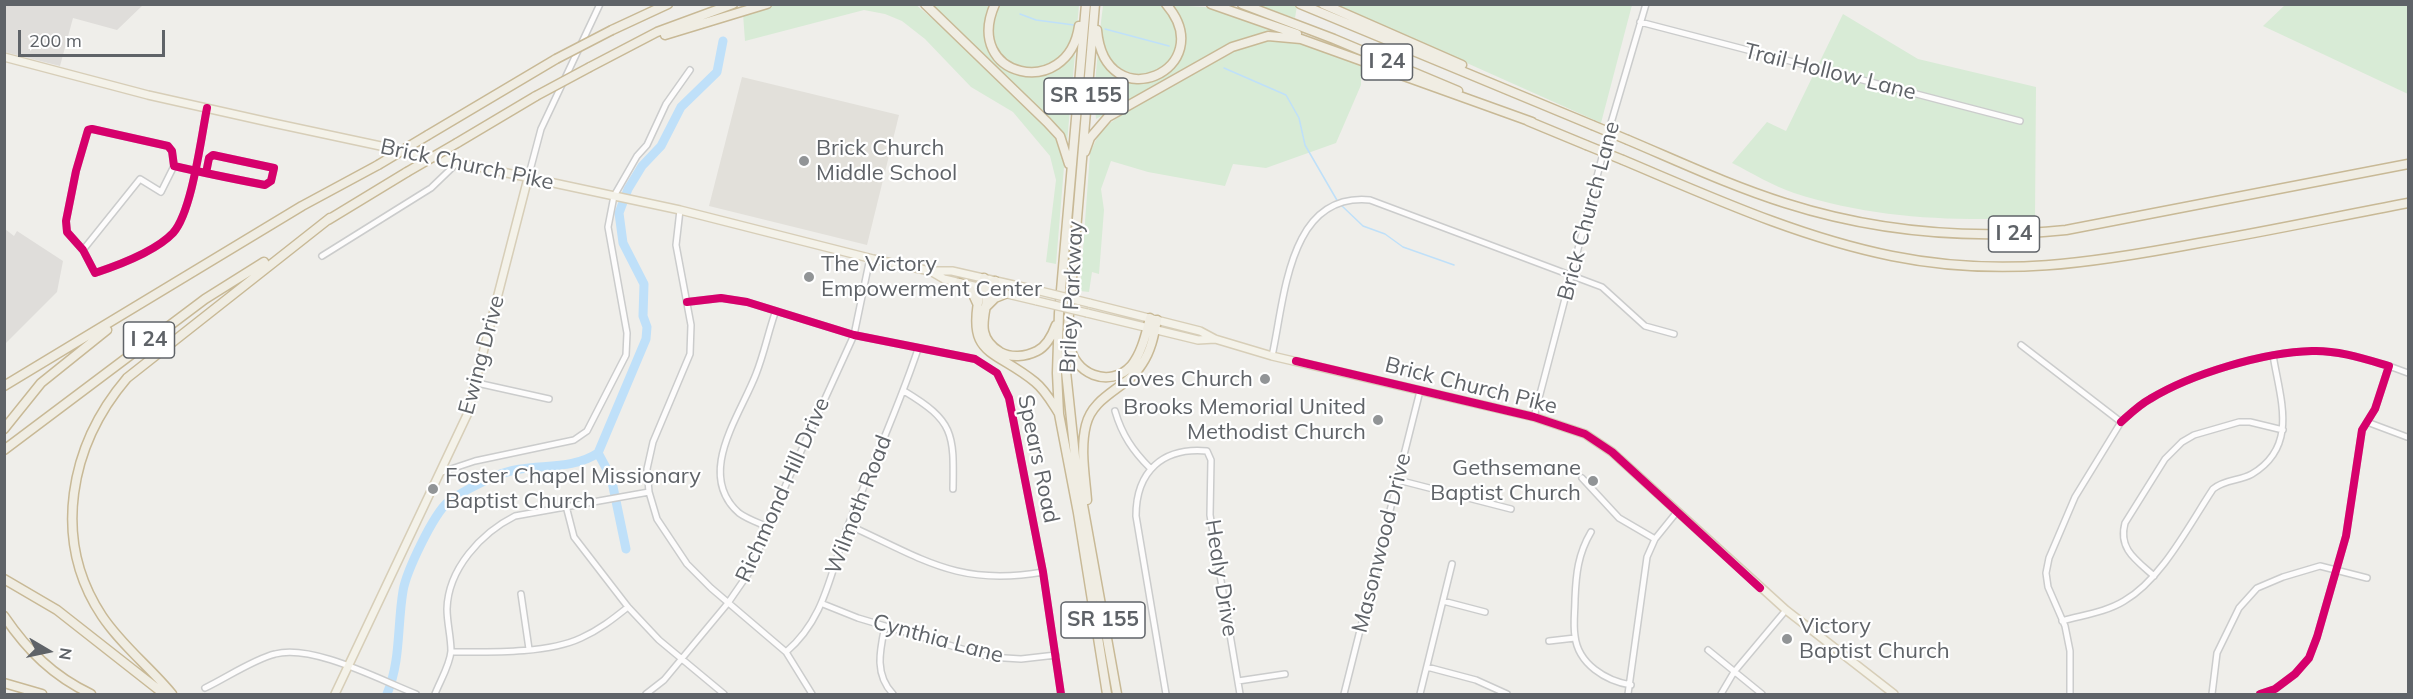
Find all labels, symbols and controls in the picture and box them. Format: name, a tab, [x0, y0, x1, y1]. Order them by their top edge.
scale bar	[21, 18, 168, 56]
text: 200 m	[29, 29, 82, 52]
street label: Trail Hollow Lane	[1741, 38, 1919, 106]
road number: I 24	[1362, 44, 1412, 80]
road number: SR 155	[1044, 78, 1128, 114]
street label: Brick Church Lane	[1552, 119, 1626, 303]
street label: Brick Church Pike	[378, 134, 556, 196]
place label: Brick Church Middle School	[816, 135, 957, 186]
marker: Brick Church Middle School	[797, 154, 811, 168]
road number: I 24	[1988, 216, 2040, 252]
street label: Briley Parkway	[1055, 220, 1089, 374]
place label: The Victory Empowerment Center	[821, 251, 1042, 302]
marker: The Victory Empowerment Center	[802, 270, 816, 284]
street label: Ewing Drive	[453, 293, 511, 417]
road number: I 24	[124, 322, 174, 358]
street label: Brick Church Pike	[1382, 352, 1560, 420]
place label: Loves Church	[1116, 366, 1253, 392]
marker: Loves Church	[1258, 372, 1272, 386]
street label: Spears Road	[1012, 392, 1064, 526]
street label: Richmond Hill Drive	[730, 394, 836, 586]
place label: Brooks Memorial United Methodist Church	[1123, 394, 1366, 446]
marker: Brooks Memorial United Methodist Church	[1371, 413, 1385, 427]
street label: Wilmoth Road	[820, 432, 898, 578]
street label: Masonwood Drive	[1347, 450, 1417, 636]
place label: Gethsemane Baptist Church	[1430, 455, 1581, 506]
place label: Foster Chapel Missionary Baptist Church	[445, 463, 701, 514]
marker: Gethsemane Baptist Church	[1586, 474, 1600, 488]
marker: Foster Chapel Missionary Baptist Church	[426, 482, 440, 496]
street label: Healy Drive	[1199, 518, 1243, 638]
road number: SR 155	[1061, 602, 1145, 638]
street label: Cynthia Lane	[870, 609, 1006, 669]
place label: Victory Baptist Church	[1799, 613, 1950, 664]
north arrow	[18, 621, 78, 681]
marker: Victory Baptist Church	[1780, 632, 1794, 646]
text: N	[55, 646, 77, 661]

